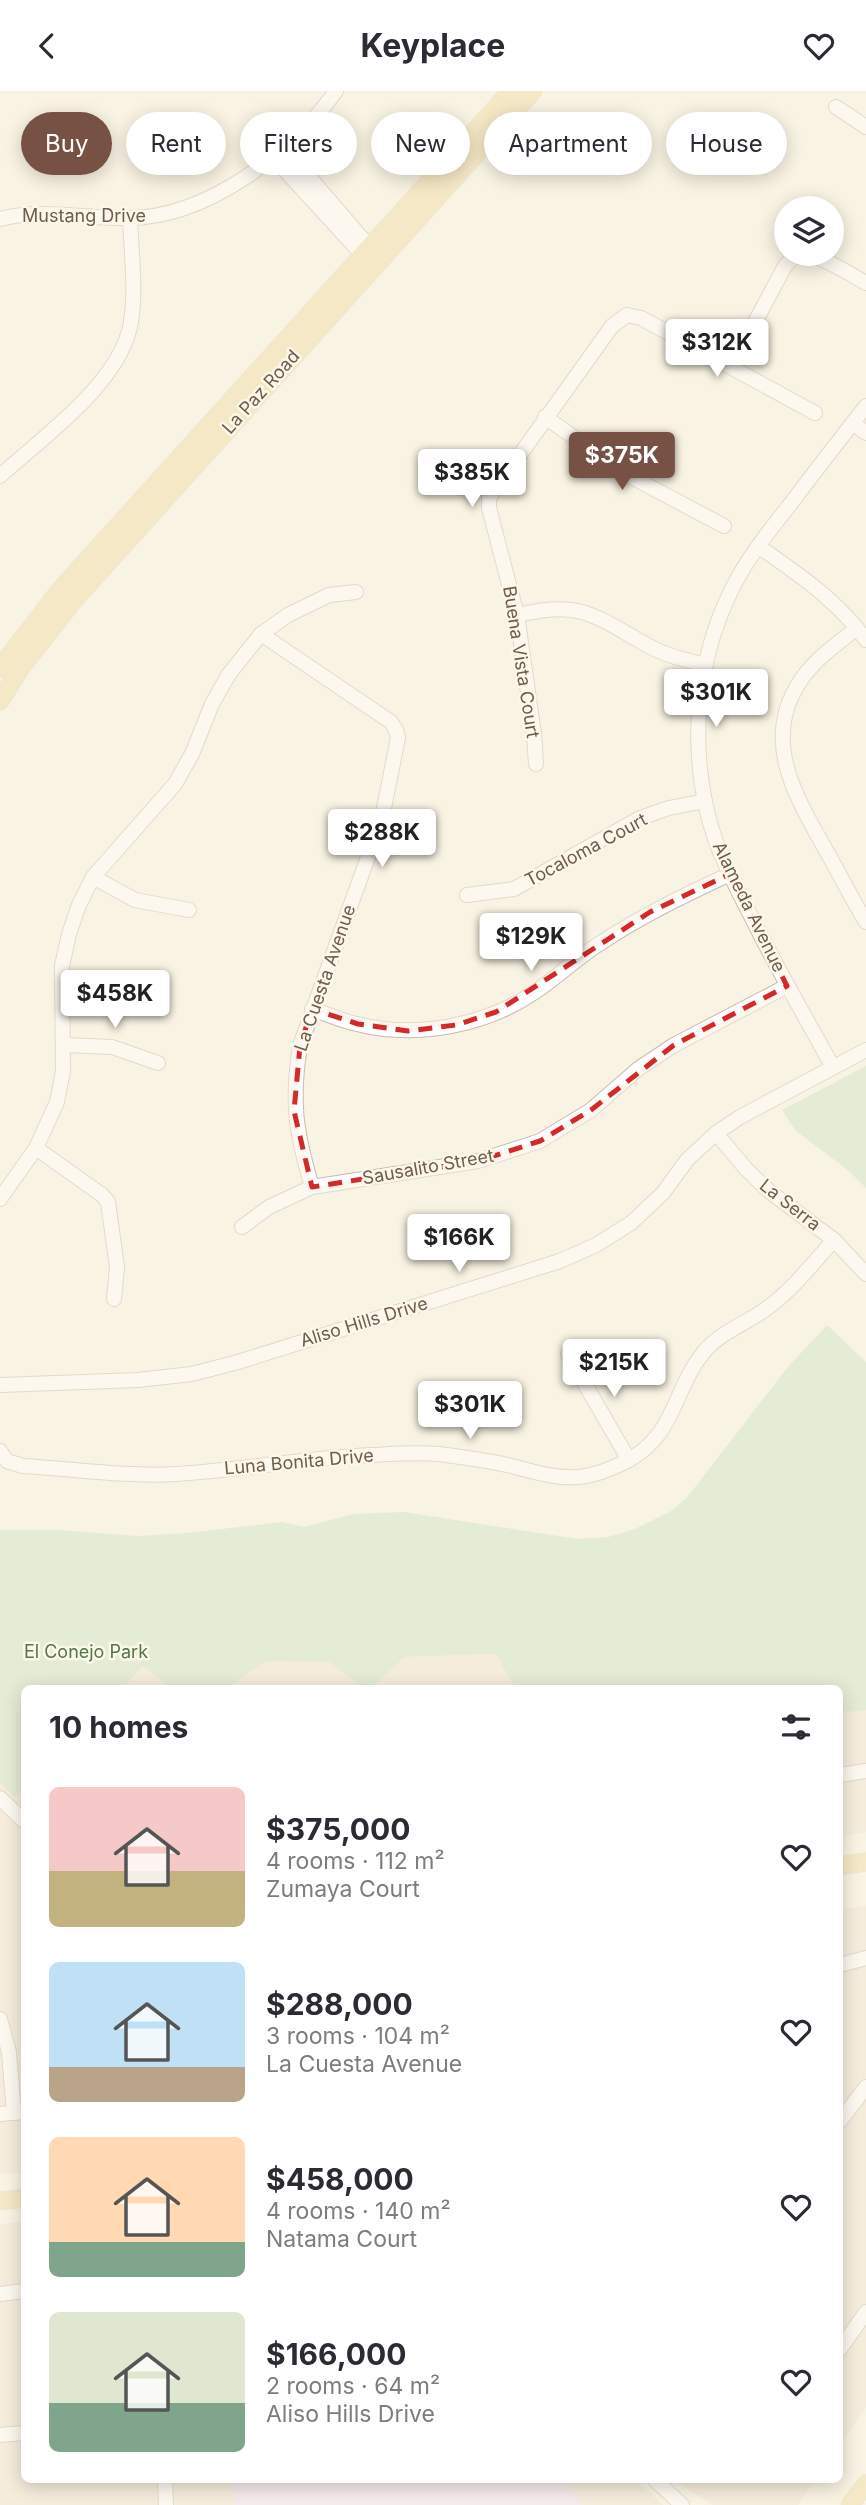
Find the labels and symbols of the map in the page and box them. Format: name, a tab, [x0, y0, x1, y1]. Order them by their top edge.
street label: Mustang Drive	[22, 205, 146, 226]
pin: $312K	[668, 320, 766, 379]
street label: La Paz Road	[218, 345, 304, 438]
pin: $375K	[573, 433, 671, 492]
pin: $385K	[423, 449, 521, 509]
street label: Buena Vista Court	[499, 584, 544, 740]
pin: $301K	[667, 669, 765, 729]
pin: $288K	[333, 809, 431, 869]
street label: Tocaloma Court	[521, 809, 650, 891]
street label: Alameda Avenue	[709, 838, 790, 975]
street label: La Cuesta Avenue	[290, 902, 359, 1054]
pin: $129K	[482, 913, 580, 973]
pin: $458K	[66, 971, 164, 1030]
street label: Sausalito Street	[361, 1145, 495, 1188]
street label: La Serra	[756, 1174, 825, 1235]
pin: $166K	[410, 1215, 508, 1274]
street label: Aliso Hills Drive	[298, 1292, 430, 1351]
pin: $215K	[565, 1339, 663, 1399]
pin: $301K	[421, 1381, 519, 1441]
street label: Luna Bonita Drive	[223, 1445, 375, 1478]
park label: El Conejo Park	[24, 1641, 148, 1662]

